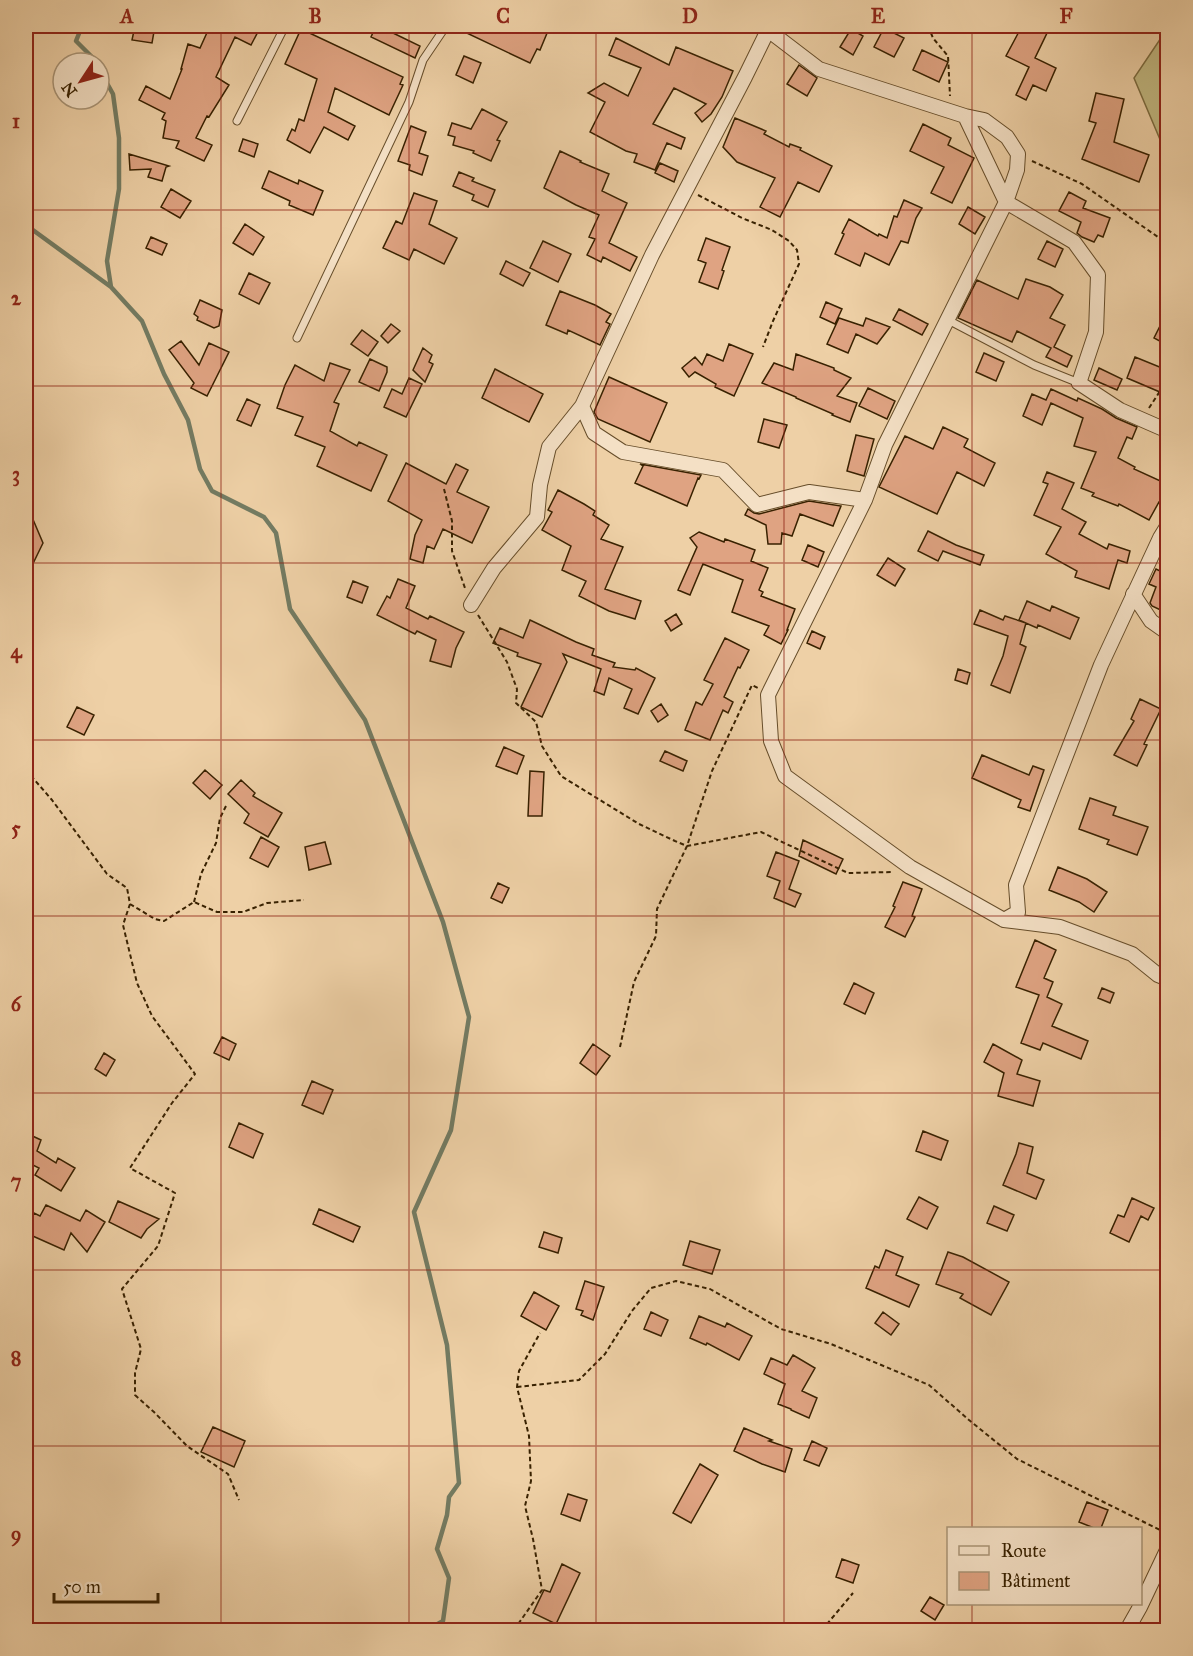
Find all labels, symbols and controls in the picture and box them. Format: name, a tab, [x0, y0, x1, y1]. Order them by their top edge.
text: A	[118, 4, 134, 28]
text: B	[308, 4, 322, 28]
text: C	[496, 4, 510, 28]
text: D	[682, 4, 698, 28]
text: E	[871, 4, 886, 28]
text: F	[1059, 4, 1073, 28]
north arrow	[51, 51, 111, 111]
text: N	[57, 78, 81, 101]
text: 1	[12, 109, 20, 133]
text: 2	[11, 286, 22, 310]
text: 3	[12, 462, 20, 487]
text: 4	[10, 639, 22, 664]
text: 5	[11, 816, 21, 840]
text: 6	[11, 992, 23, 1016]
text: 7	[11, 1169, 22, 1193]
text: 8	[11, 1346, 21, 1370]
text: 9	[11, 1522, 21, 1547]
legend	[947, 1527, 1142, 1605]
text: Route	[1001, 1540, 1046, 1562]
scale bar	[54, 1566, 158, 1604]
text: Bâtiment	[1001, 1570, 1071, 1592]
text: 50 m	[63, 1576, 101, 1598]

